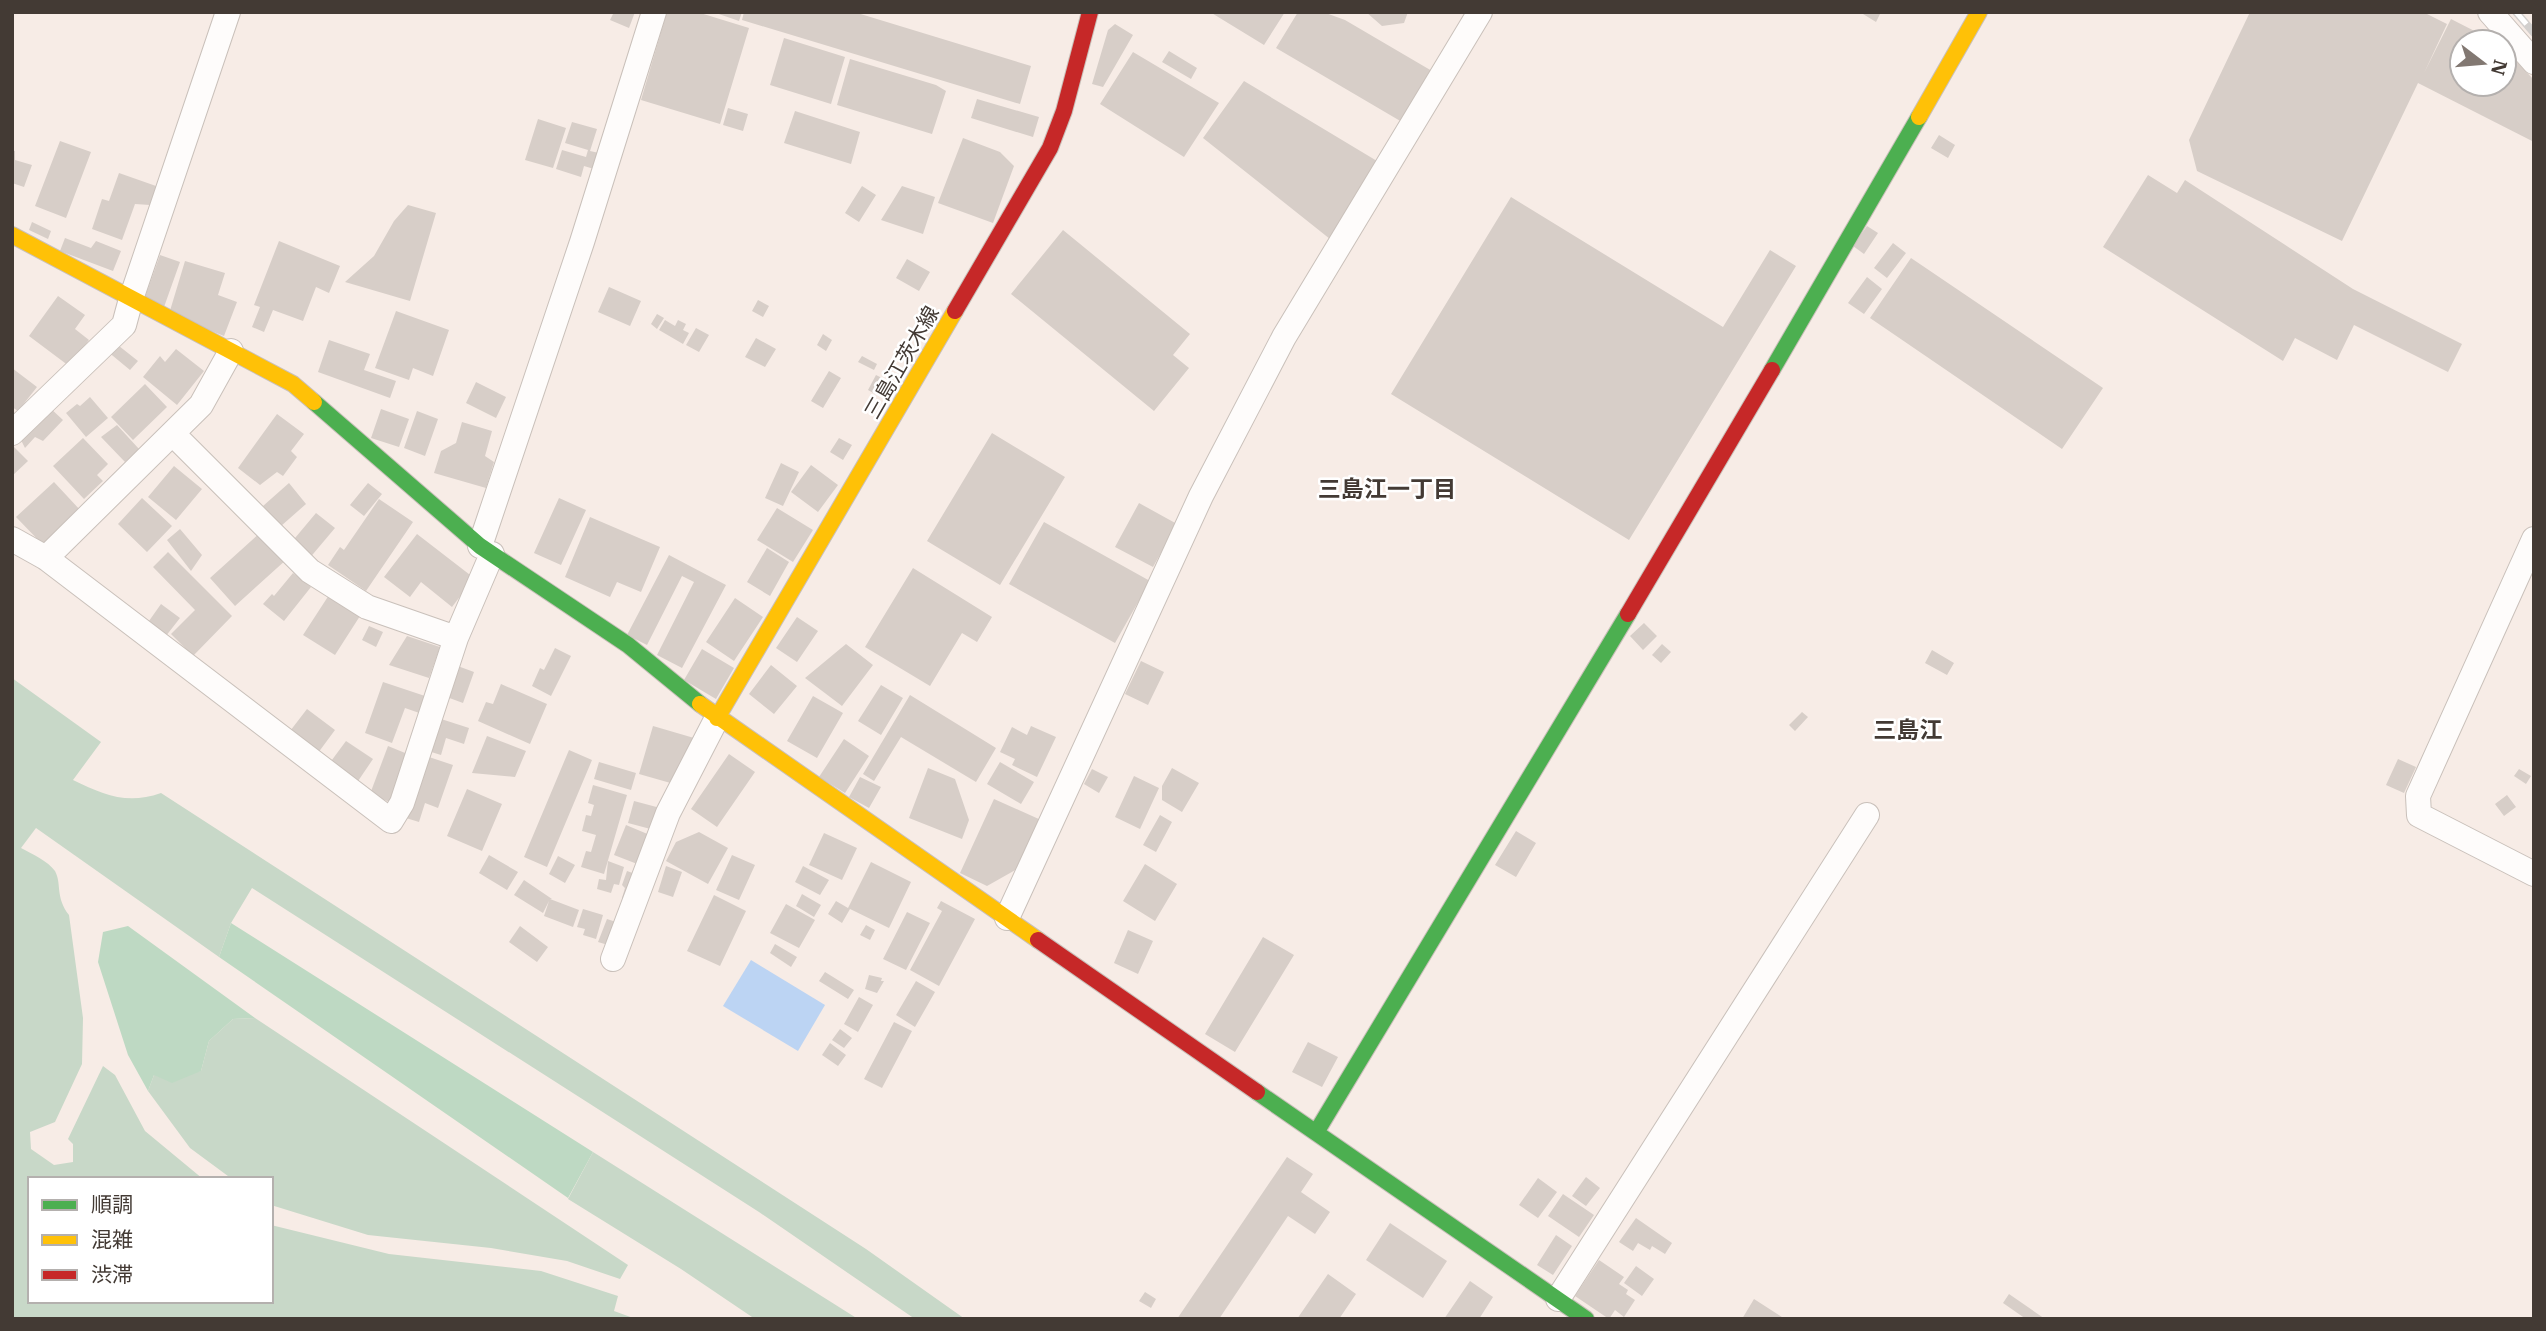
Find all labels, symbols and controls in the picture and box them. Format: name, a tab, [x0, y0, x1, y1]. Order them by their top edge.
north arrow	[2448, 28, 2518, 98]
text: N	[2486, 57, 2513, 78]
street label: 三島江茨木線	[857, 300, 945, 424]
district label: 三島江一丁目	[1318, 473, 1456, 503]
district label: 三島江	[1874, 714, 1943, 744]
legend	[28, 1177, 273, 1303]
text: 順調	[91, 1190, 133, 1218]
text: 混雑	[91, 1225, 133, 1253]
text: 渋滞	[91, 1260, 133, 1288]

